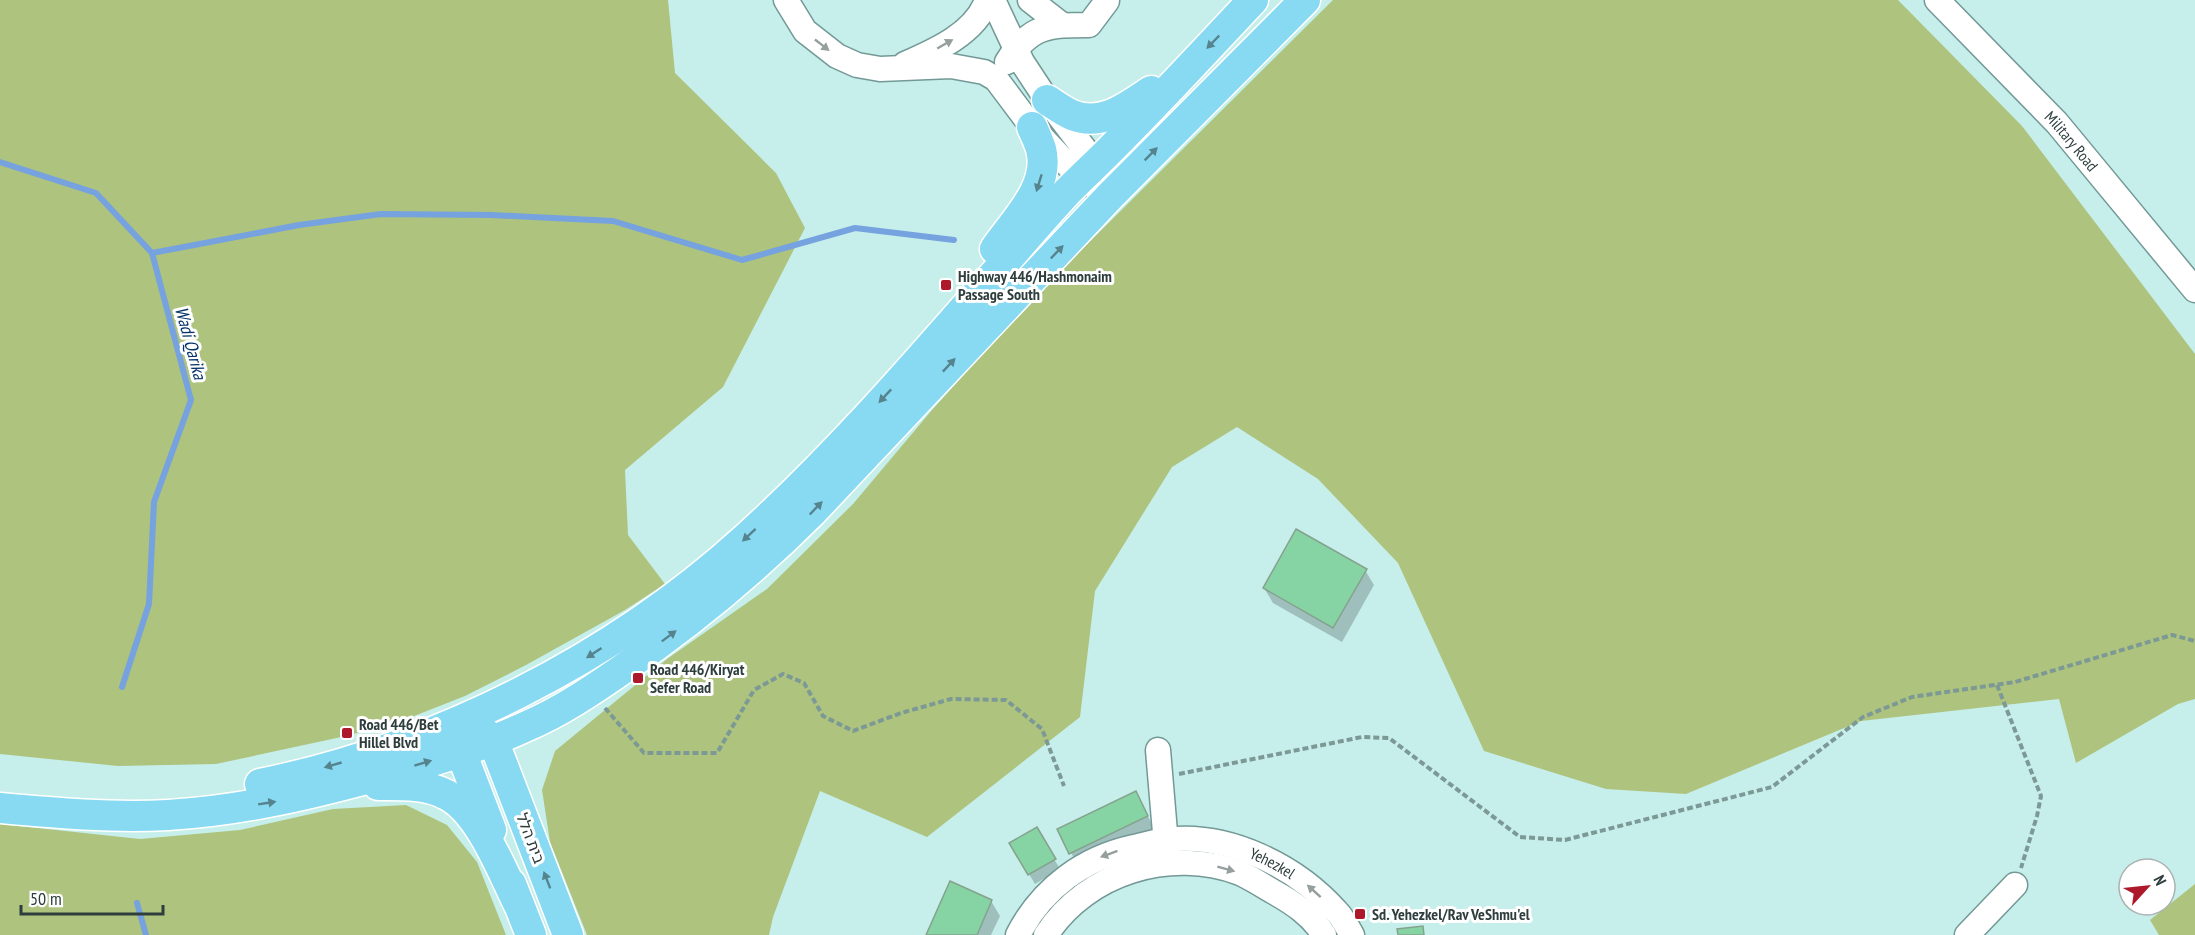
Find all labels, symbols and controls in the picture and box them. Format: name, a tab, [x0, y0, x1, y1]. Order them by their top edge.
one-way arrow	[1206, 35, 1220, 50]
one-way arrow	[814, 39, 830, 52]
one-way arrow	[937, 39, 954, 49]
street label: Military Road	[2041, 107, 2103, 175]
one-way arrow	[1144, 148, 1158, 162]
one-way arrow	[1034, 174, 1043, 192]
one-way arrow	[1050, 244, 1064, 259]
place label: Highway 446/Hashmonaim Passage South	[958, 266, 1112, 304]
marker: Highway 446/Hashmonaim Passage South	[939, 278, 953, 292]
water label: Wadi Qarika	[170, 304, 212, 383]
one-way arrow	[942, 358, 956, 373]
one-way arrow	[878, 388, 892, 403]
one-way arrow	[809, 500, 823, 515]
one-way arrow	[742, 528, 757, 541]
one-way arrow	[661, 630, 677, 642]
one-way arrow	[585, 647, 602, 658]
place label: Road 446/Kiryat Sefer Road	[650, 659, 745, 697]
marker: Road 446/Kiryat Sefer Road	[631, 671, 645, 685]
place label: Road 446/Bet Hillel Blvd	[359, 714, 439, 752]
marker: Road 446/Bet Hillel Blvd	[340, 726, 354, 740]
one-way arrow	[414, 758, 432, 767]
one-way arrow	[324, 761, 342, 770]
one-way arrow	[258, 798, 277, 807]
street label: בית הלל	[512, 810, 550, 867]
street label: Yehezkel	[1247, 843, 1299, 883]
one-way arrow	[1100, 849, 1118, 859]
north arrow	[2117, 857, 2177, 917]
one-way arrow	[1216, 865, 1235, 875]
one-way arrow	[542, 871, 551, 889]
text: N	[2149, 872, 2171, 889]
scale bar	[21, 878, 164, 916]
one-way arrow	[1307, 884, 1322, 898]
text: 50 m	[30, 887, 62, 910]
place label: Sd. Yehezkel/Rav VeShmu'el	[1372, 904, 1530, 924]
marker: Sd. Yehezkel/Rav VeShmu'el	[1353, 907, 1367, 921]

